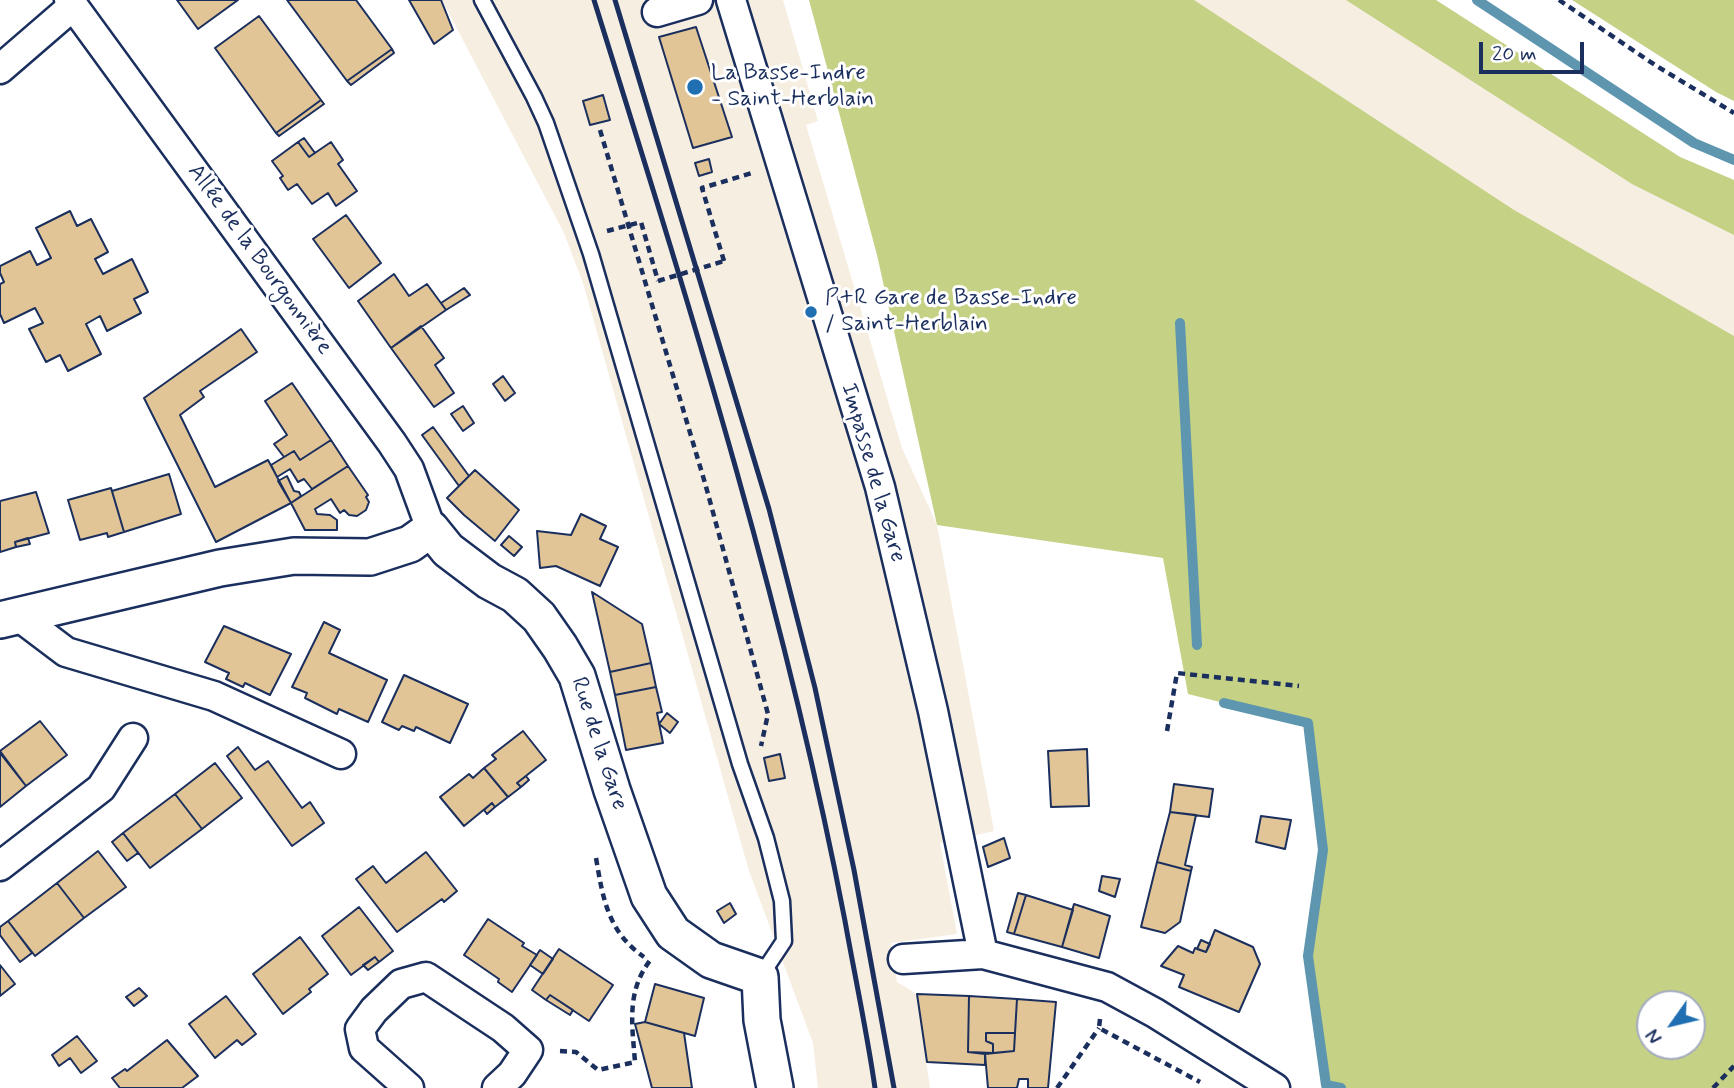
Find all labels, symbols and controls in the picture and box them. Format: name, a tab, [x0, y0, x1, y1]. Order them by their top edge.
scale bar	[1482, 28, 1587, 72]
text: 20 m	[1492, 40, 1537, 68]
place label: La Basse-Indre - Saint-Herblain	[711, 60, 874, 114]
marker: La Basse-Indre - Saint-Herblain	[685, 77, 705, 97]
street label: Allée de la Bourgonnière	[181, 159, 337, 361]
place label: P+R Gare de Basse-Indre / Saint-Herblain	[825, 285, 1077, 339]
marker: P+R Gare de Basse-Indre / Saint-Herblain	[803, 304, 819, 320]
street label: Impasse de la Gare	[833, 380, 911, 566]
street label: Rue de la Gare	[564, 674, 632, 814]
north arrow	[1636, 990, 1706, 1060]
text: N	[1641, 1024, 1669, 1048]

